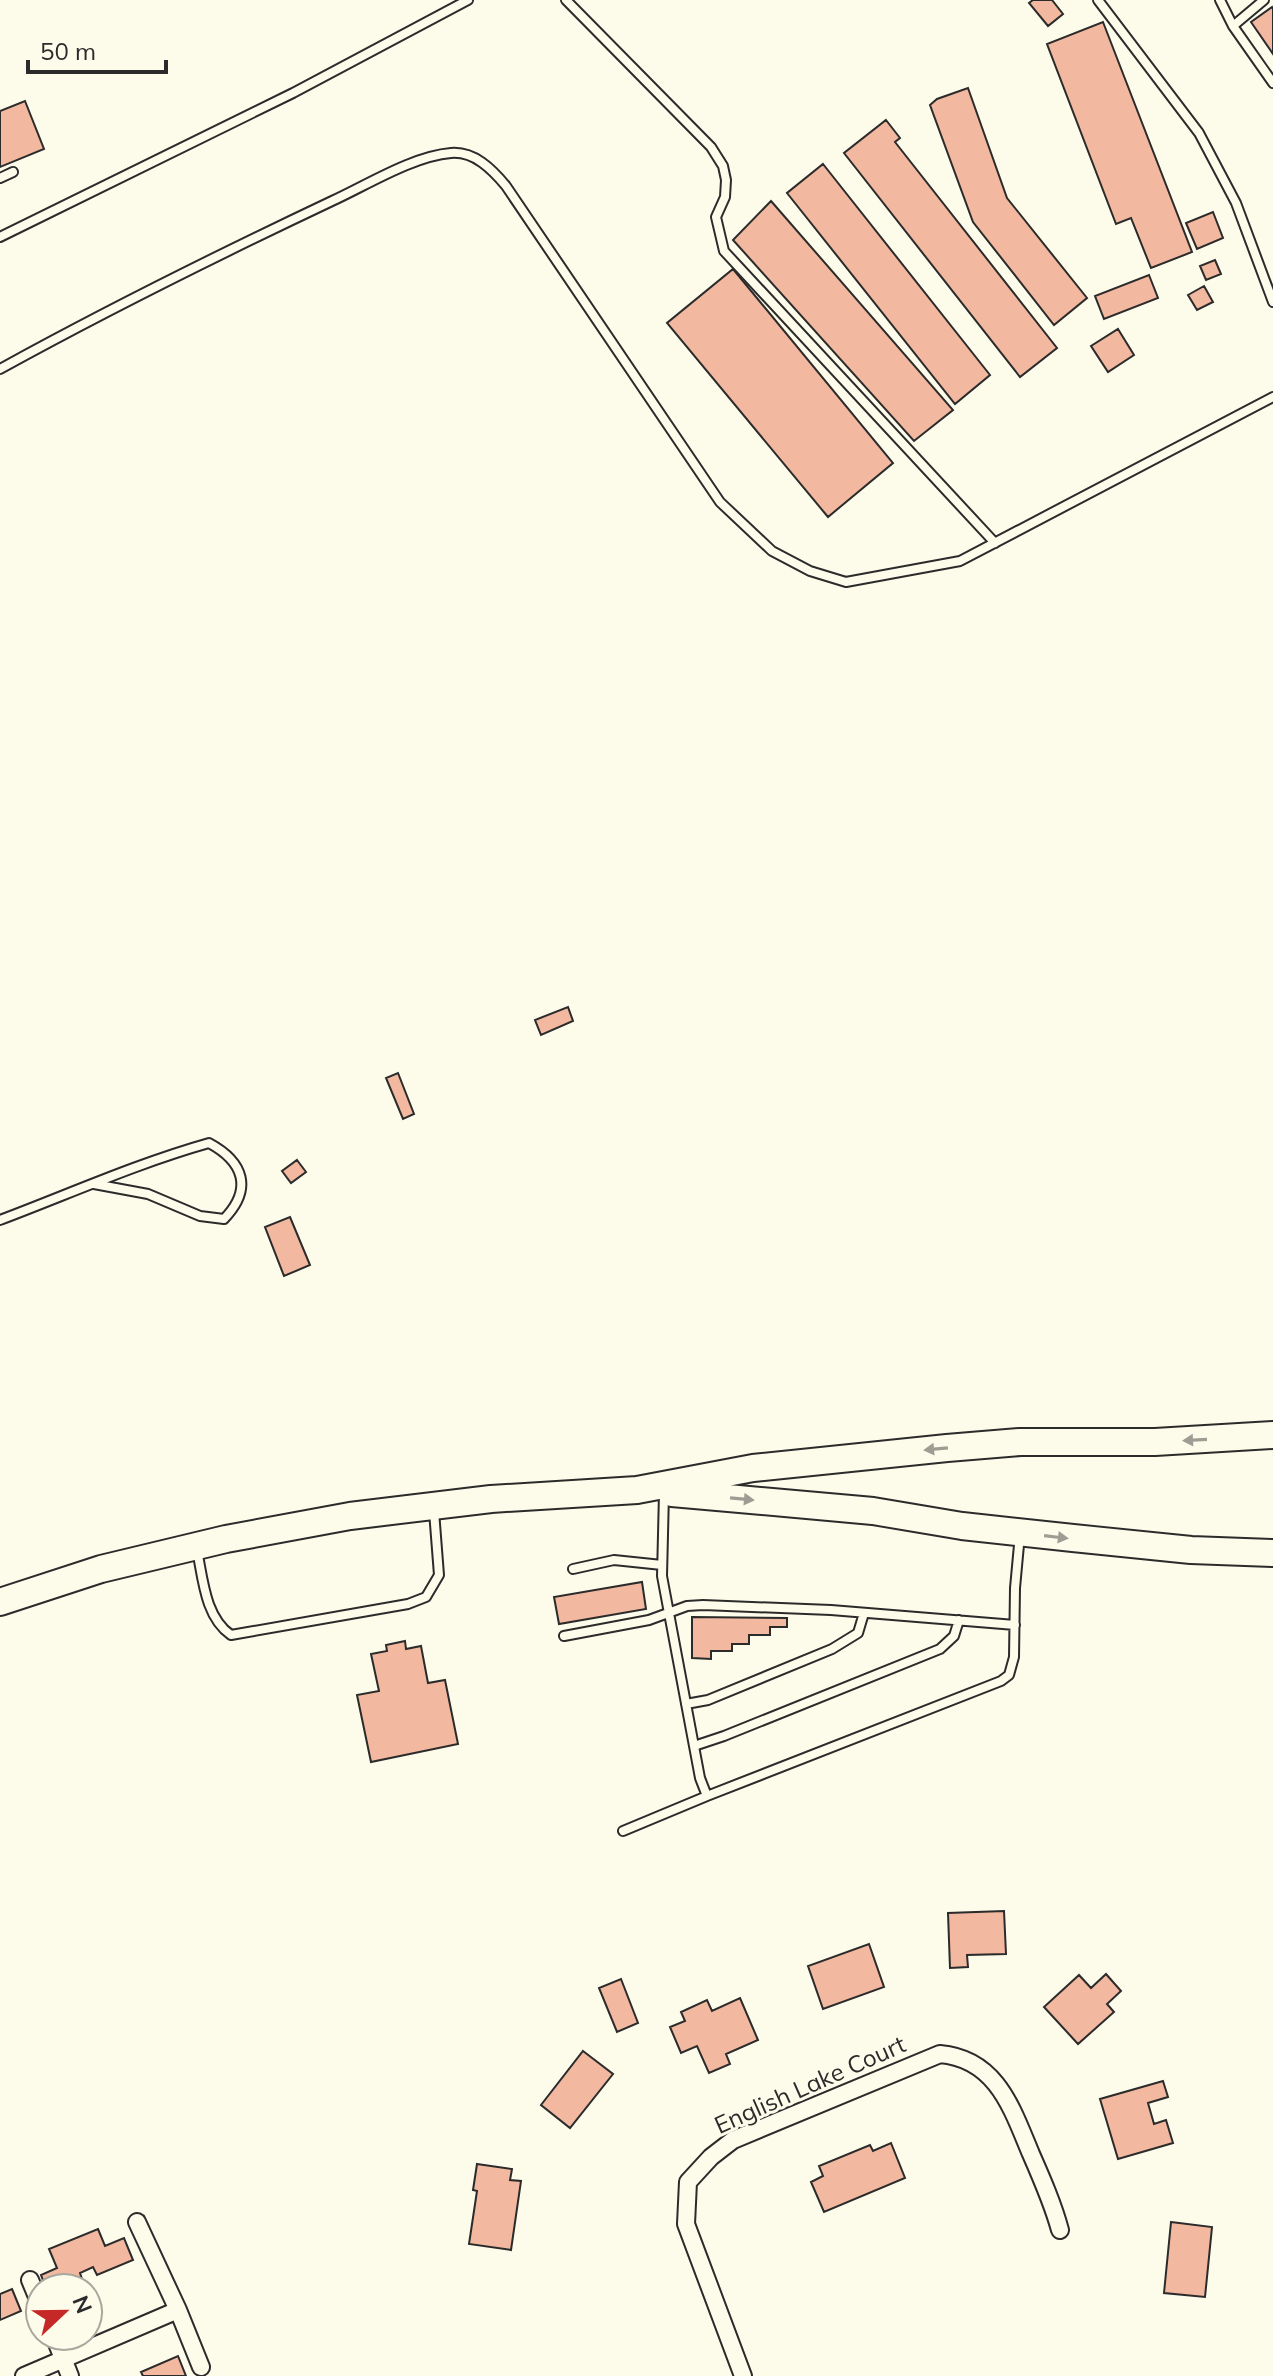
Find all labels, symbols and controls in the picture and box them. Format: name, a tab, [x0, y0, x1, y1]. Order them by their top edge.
scale bar	[28, 24, 166, 74]
text: 50 m	[40, 36, 96, 66]
one-way arrow	[1182, 1434, 1207, 1447]
one-way arrow	[923, 1443, 948, 1456]
one-way arrow	[730, 1493, 755, 1506]
one-way arrow	[1044, 1530, 1069, 1543]
street label: English Lake Court	[709, 2028, 910, 2140]
north arrow	[24, 2272, 104, 2352]
text: N	[66, 2292, 99, 2317]

